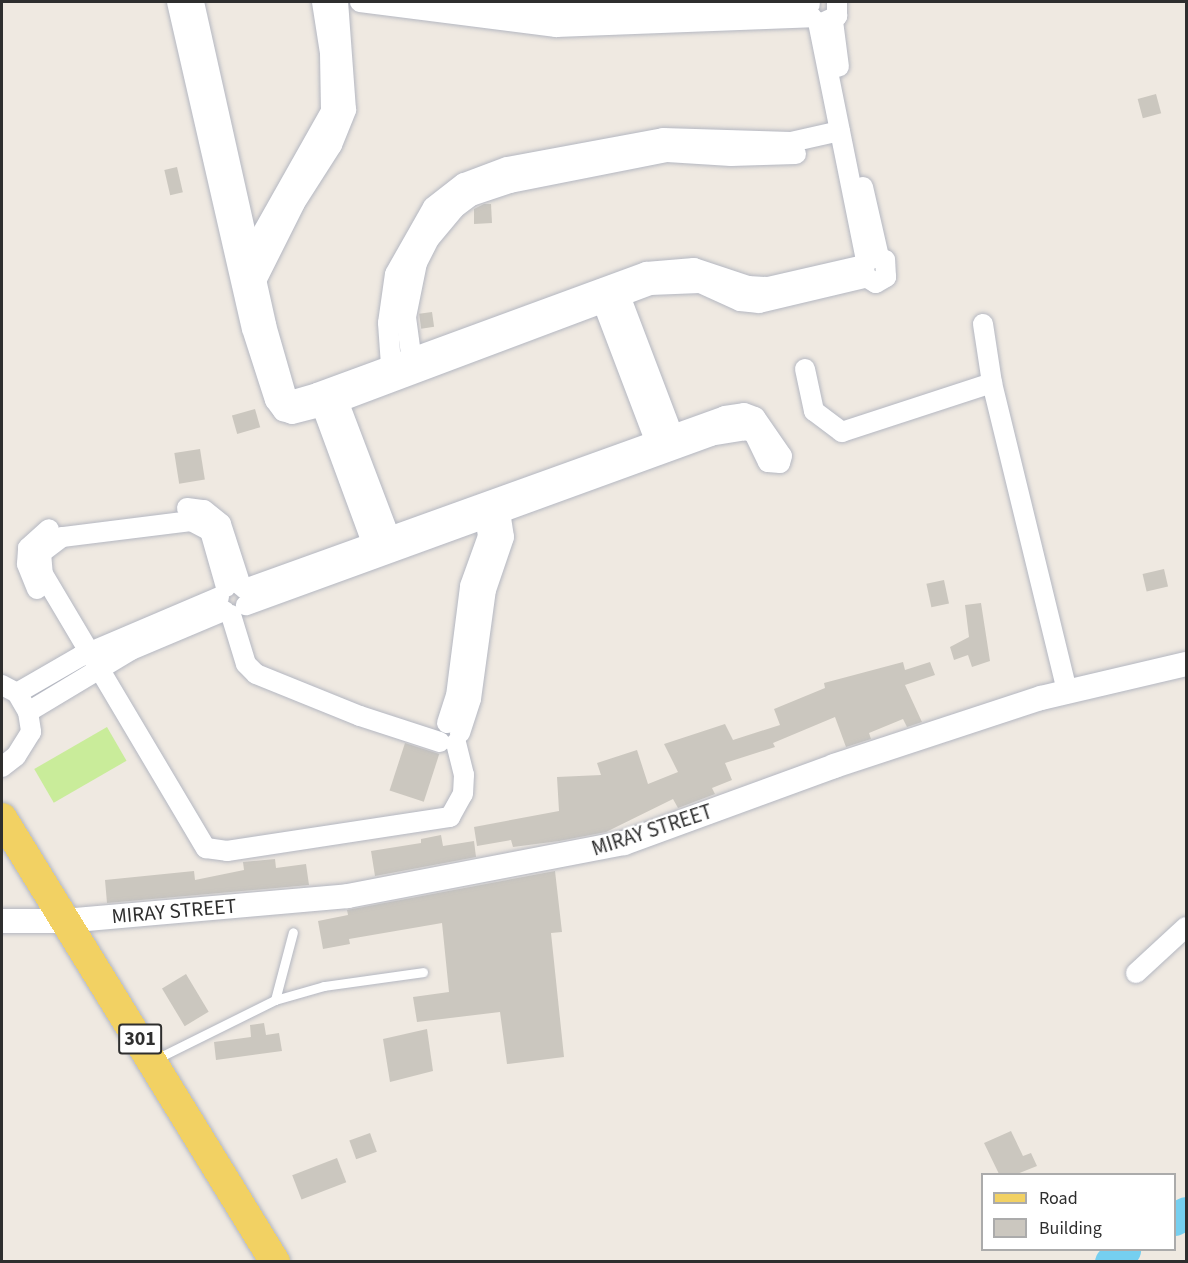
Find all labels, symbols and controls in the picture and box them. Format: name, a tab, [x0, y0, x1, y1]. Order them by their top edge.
street label: MIRAY STREET	[588, 799, 716, 861]
street label: MIRAY STREET	[110, 893, 238, 929]
road number: 301	[118, 1022, 162, 1056]
legend	[981, 1173, 1176, 1251]
text: Road	[1039, 1186, 1078, 1211]
text: Building	[1039, 1216, 1102, 1241]

